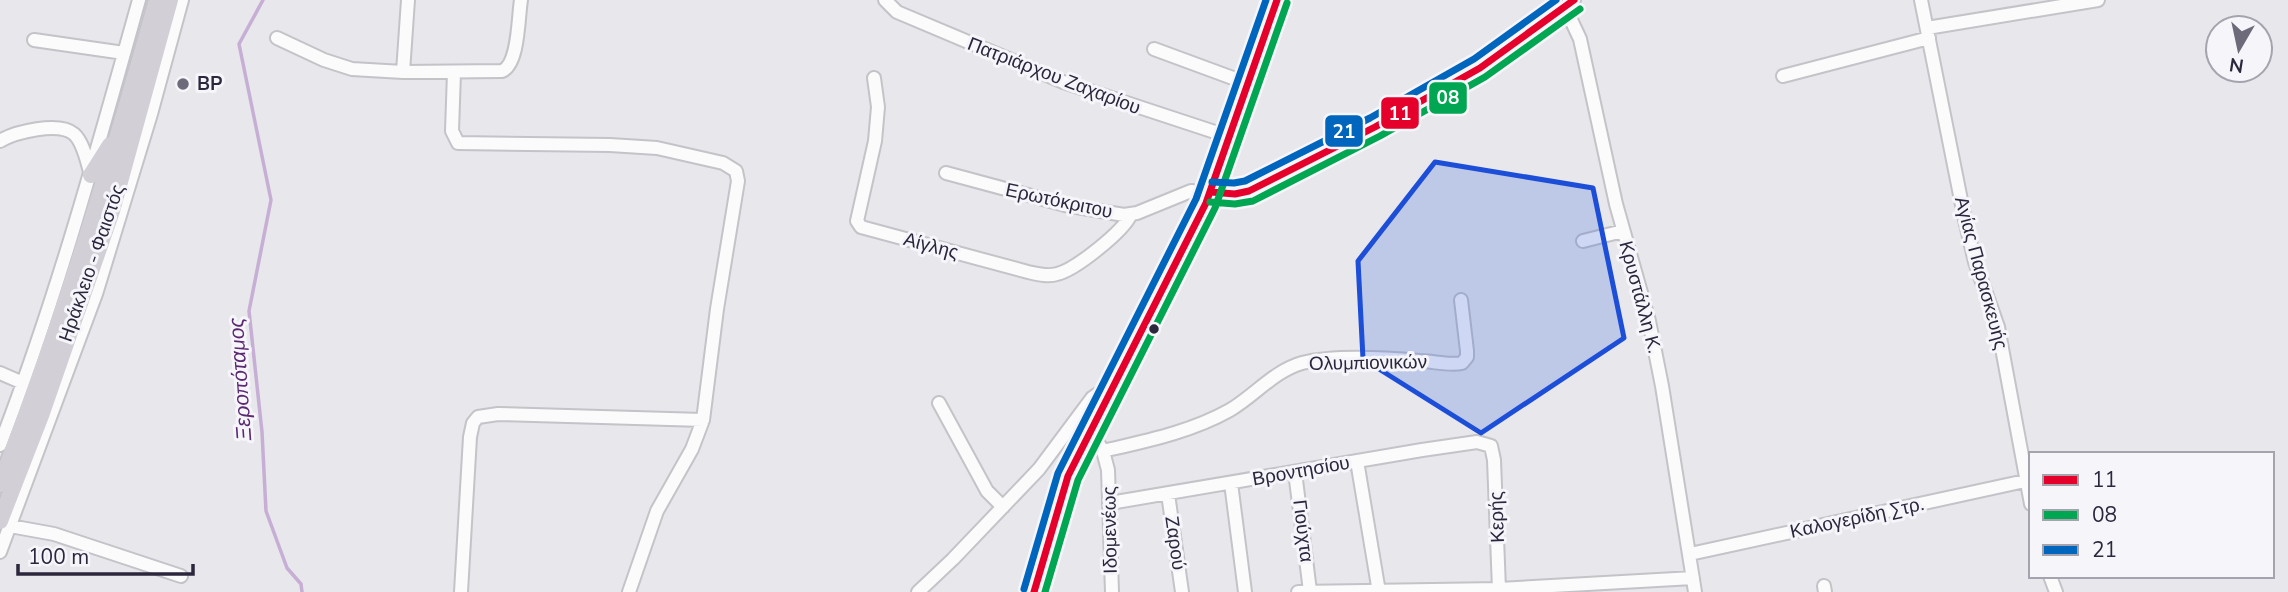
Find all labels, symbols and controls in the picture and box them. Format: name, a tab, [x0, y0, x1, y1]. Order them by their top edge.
north arrow	[2204, 14, 2274, 84]
street label: Πατριάρχου Ζαχαρίου	[964, 31, 1144, 121]
text: N	[2227, 51, 2246, 79]
place label: BP	[197, 71, 222, 97]
marker: BP	[175, 76, 191, 92]
line badge: 08	[1428, 81, 1468, 115]
text: 08	[1437, 85, 1459, 111]
line badge: 11	[1380, 96, 1420, 130]
text: 11	[1389, 101, 1411, 127]
line badge: 21	[1324, 114, 1364, 148]
text: 21	[1333, 119, 1355, 145]
street label: Ερωτόκριτου	[1003, 177, 1115, 225]
street label: Ηράκλειο - Φαιστός	[53, 181, 131, 345]
street label: Αγίας Παρασκευής	[1948, 194, 2014, 352]
street label: Αίγλης	[901, 226, 961, 266]
street label: Κρυστάλλη Κ.	[1613, 238, 1667, 356]
water label: Ξεροπόταμος	[222, 316, 258, 442]
unlabelled marker	[1147, 322, 1161, 336]
street label: Ολυμπιονικών	[1309, 349, 1427, 377]
street label: Βροντησίου	[1250, 450, 1352, 492]
legend	[2029, 452, 2274, 578]
text: 11	[2092, 466, 2117, 494]
street label: Ιδομενέως	[1096, 486, 1124, 574]
street label: Κερής	[1483, 491, 1511, 543]
street label: Καλογερίδη Στρ.	[1788, 491, 1926, 545]
street label: Γιούχτα	[1286, 498, 1320, 564]
text: 08	[2092, 501, 2117, 529]
street label: Ζαρού	[1158, 514, 1192, 572]
scale bar	[18, 532, 192, 576]
text: 21	[2092, 536, 2117, 564]
text: 100 m	[28, 543, 89, 571]

